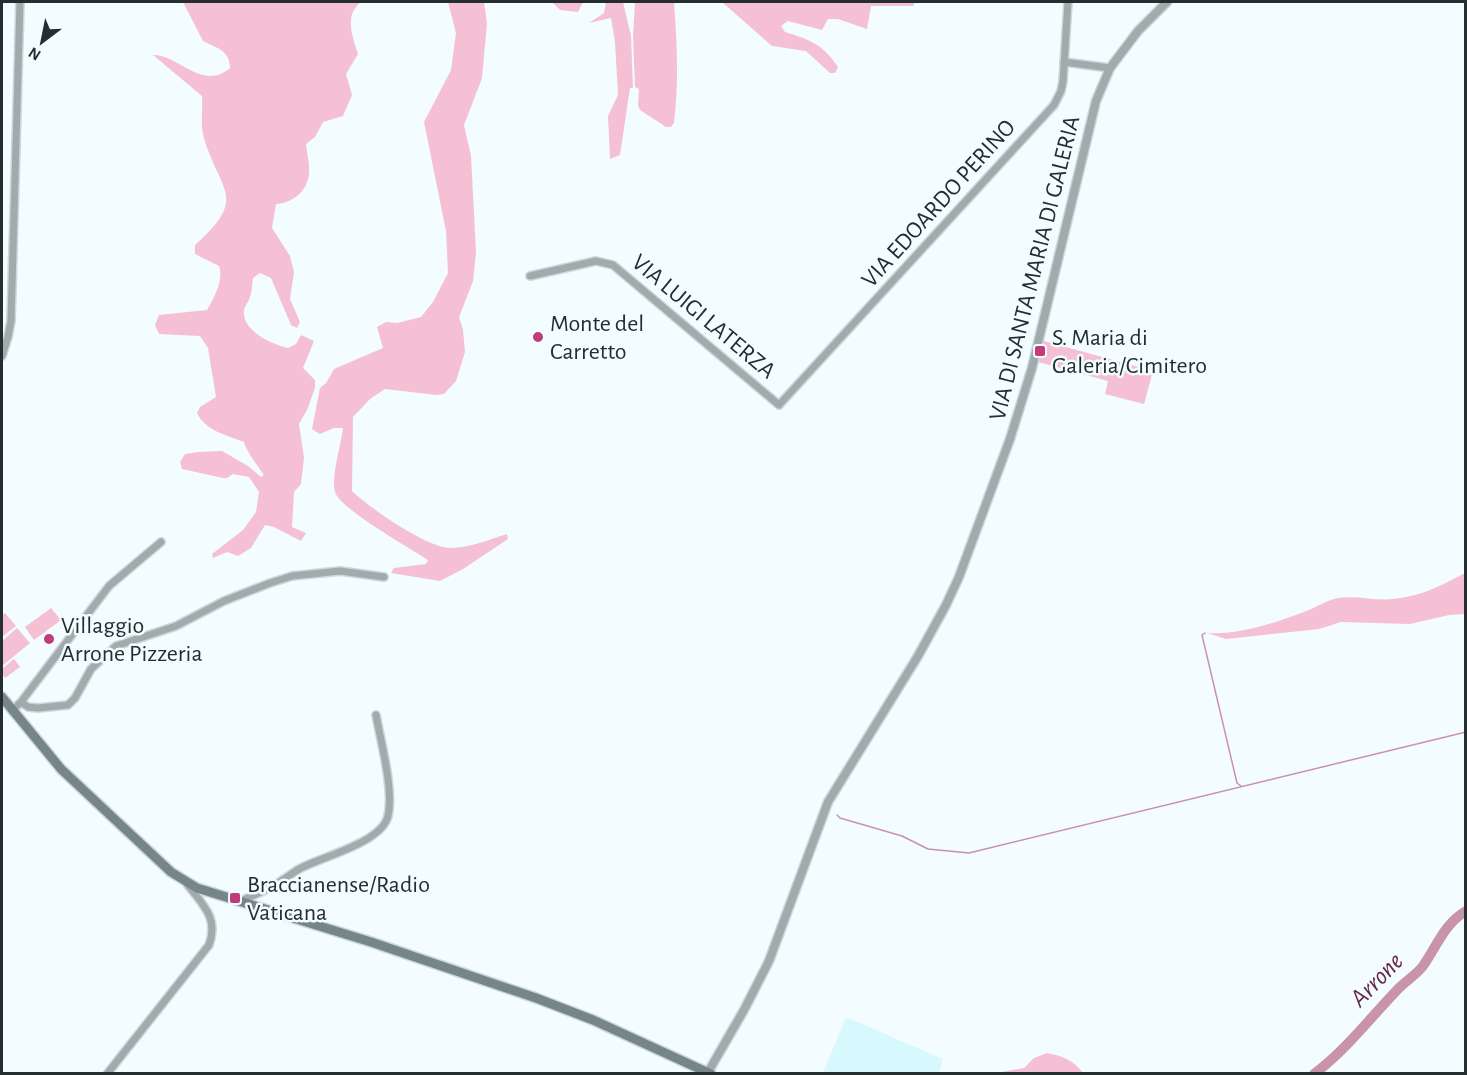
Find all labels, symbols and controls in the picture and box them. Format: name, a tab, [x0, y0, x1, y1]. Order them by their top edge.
north arrow	[12, 12, 72, 72]
text: N	[26, 44, 44, 64]
street label: VIA DI SANTA MARIA DI GALERIA	[985, 113, 1085, 423]
street label: VIA EDOARDO PERINO	[857, 115, 1020, 292]
street label: VIA LUIGI LATERZA	[627, 250, 780, 384]
place label: Monte del Carretto	[550, 312, 644, 364]
place label: S. Maria di Galeria/Cimitero	[1052, 326, 1207, 378]
marker: Monte del Carretto	[531, 330, 545, 344]
marker: S. Maria di Galeria/Cimitero	[1033, 344, 1047, 358]
place label: Villaggio Arrone Pizzeria	[61, 614, 203, 666]
marker: Villaggio Arrone Pizzeria	[42, 632, 56, 646]
place label: Braccianense/Radio Vaticana	[247, 873, 430, 925]
marker: Braccianense/Radio Vaticana	[228, 891, 242, 905]
water label: Arrone	[1345, 948, 1408, 1012]

